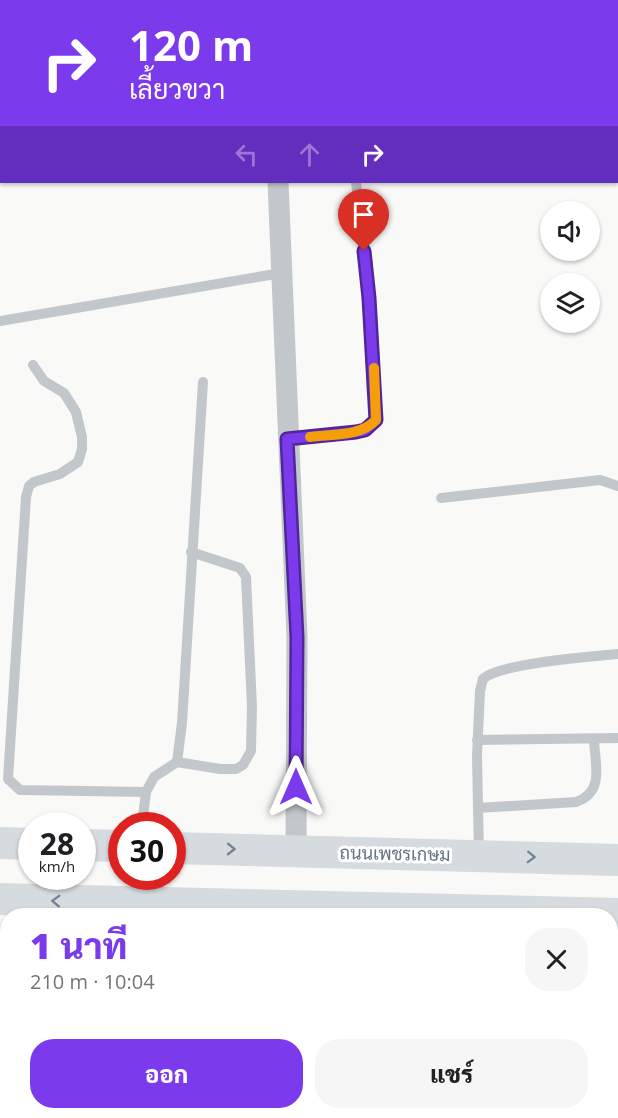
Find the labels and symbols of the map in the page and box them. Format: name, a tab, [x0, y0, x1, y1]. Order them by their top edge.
pin	[338, 189, 389, 251]
position arrow	[264, 755, 328, 819]
speed limit sign: 30	[108, 812, 186, 890]
street label: ถนนเพชรเกษม	[339, 840, 451, 866]
one-way arrow	[226, 843, 235, 856]
one-way arrow	[526, 851, 535, 863]
one-way arrow	[51, 894, 60, 907]

